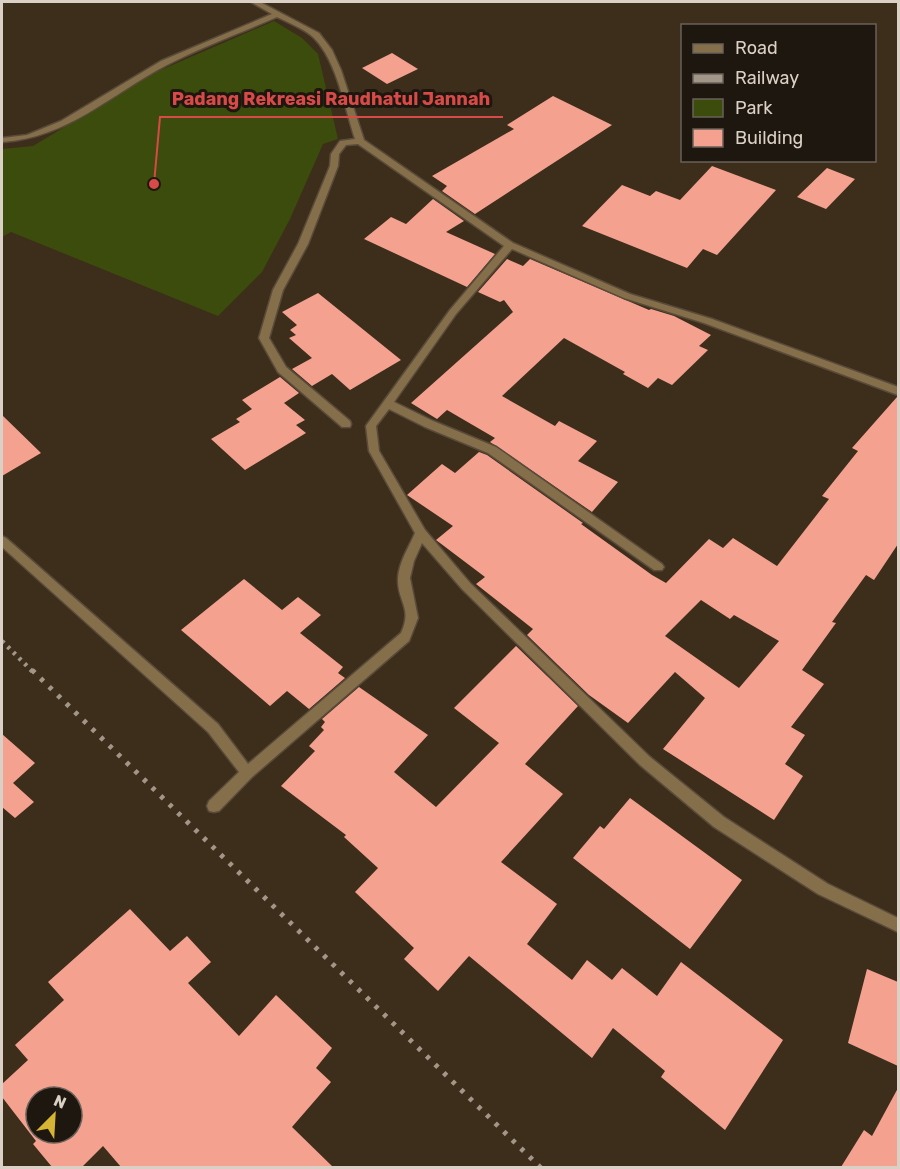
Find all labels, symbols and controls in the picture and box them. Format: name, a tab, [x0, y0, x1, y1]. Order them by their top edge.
legend	[681, 24, 876, 162]
text: Road	[735, 37, 778, 59]
text: Railway	[735, 67, 799, 89]
callout: Padang Rekreasi Raudhatul Jannah	[160, 81, 503, 117]
text: Padang Rekreasi Raudhatul Jannah	[172, 88, 490, 110]
text: Park	[735, 97, 773, 119]
text: Building	[735, 127, 803, 149]
north arrow	[24, 1085, 84, 1145]
text: N	[51, 1091, 69, 1113]

